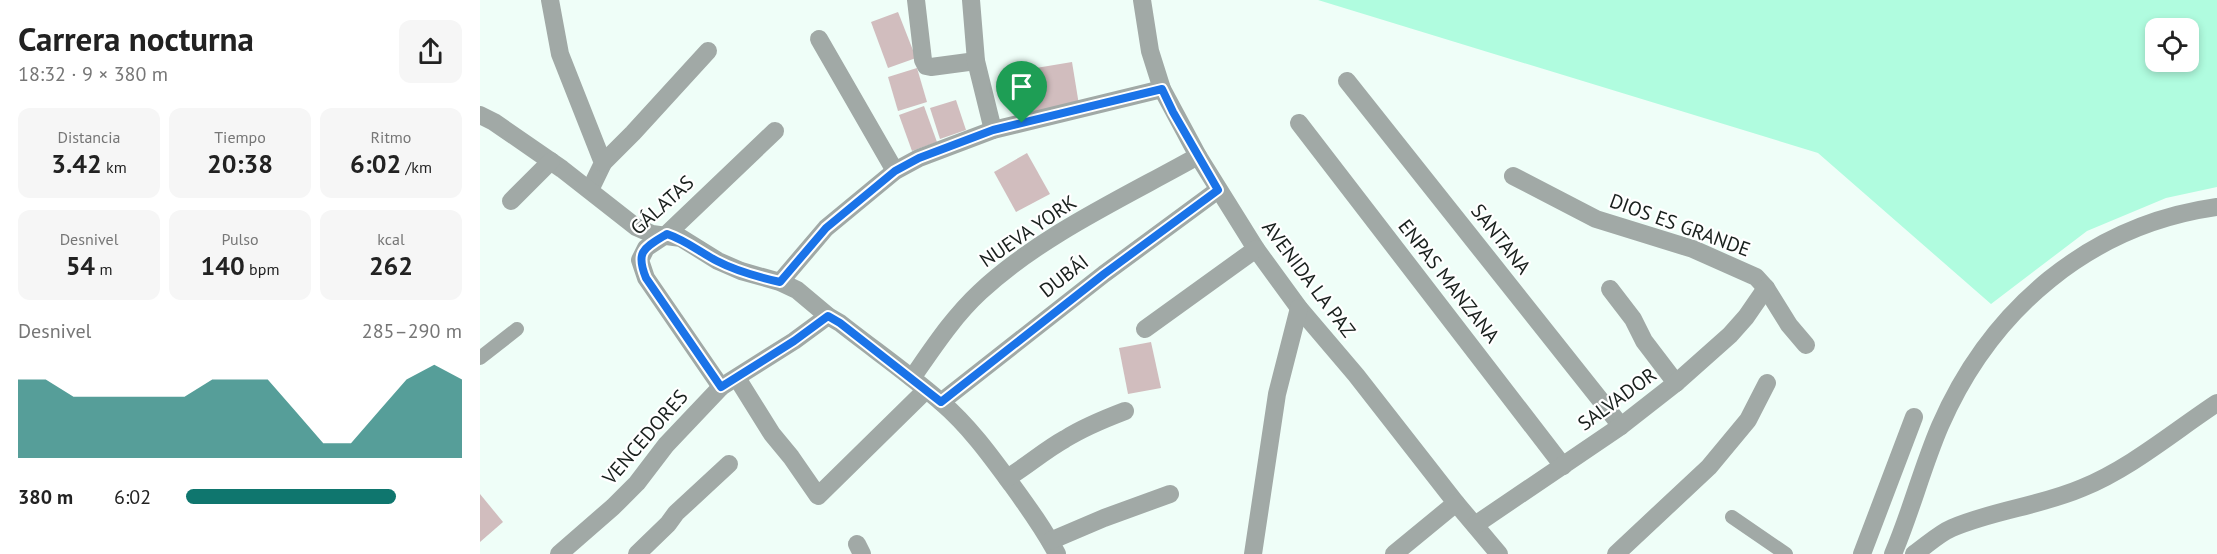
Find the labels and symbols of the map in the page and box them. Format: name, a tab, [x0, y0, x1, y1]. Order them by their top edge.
pin	[996, 61, 1047, 123]
street label: GÁLATAS	[625, 170, 699, 240]
street label: DIOS ES GRANDE	[1606, 188, 1754, 262]
street label: NUEVA YORK	[975, 189, 1081, 273]
street label: SANTANA	[1465, 199, 1537, 280]
street label: ENPAS MANZANA	[1393, 214, 1506, 348]
street label: AVENIDA LA PAZ	[1257, 215, 1362, 343]
street label: DUBÁI	[1034, 249, 1094, 303]
street label: SALVADOR	[1572, 362, 1662, 436]
street label: VENCEDORES	[596, 384, 693, 491]

